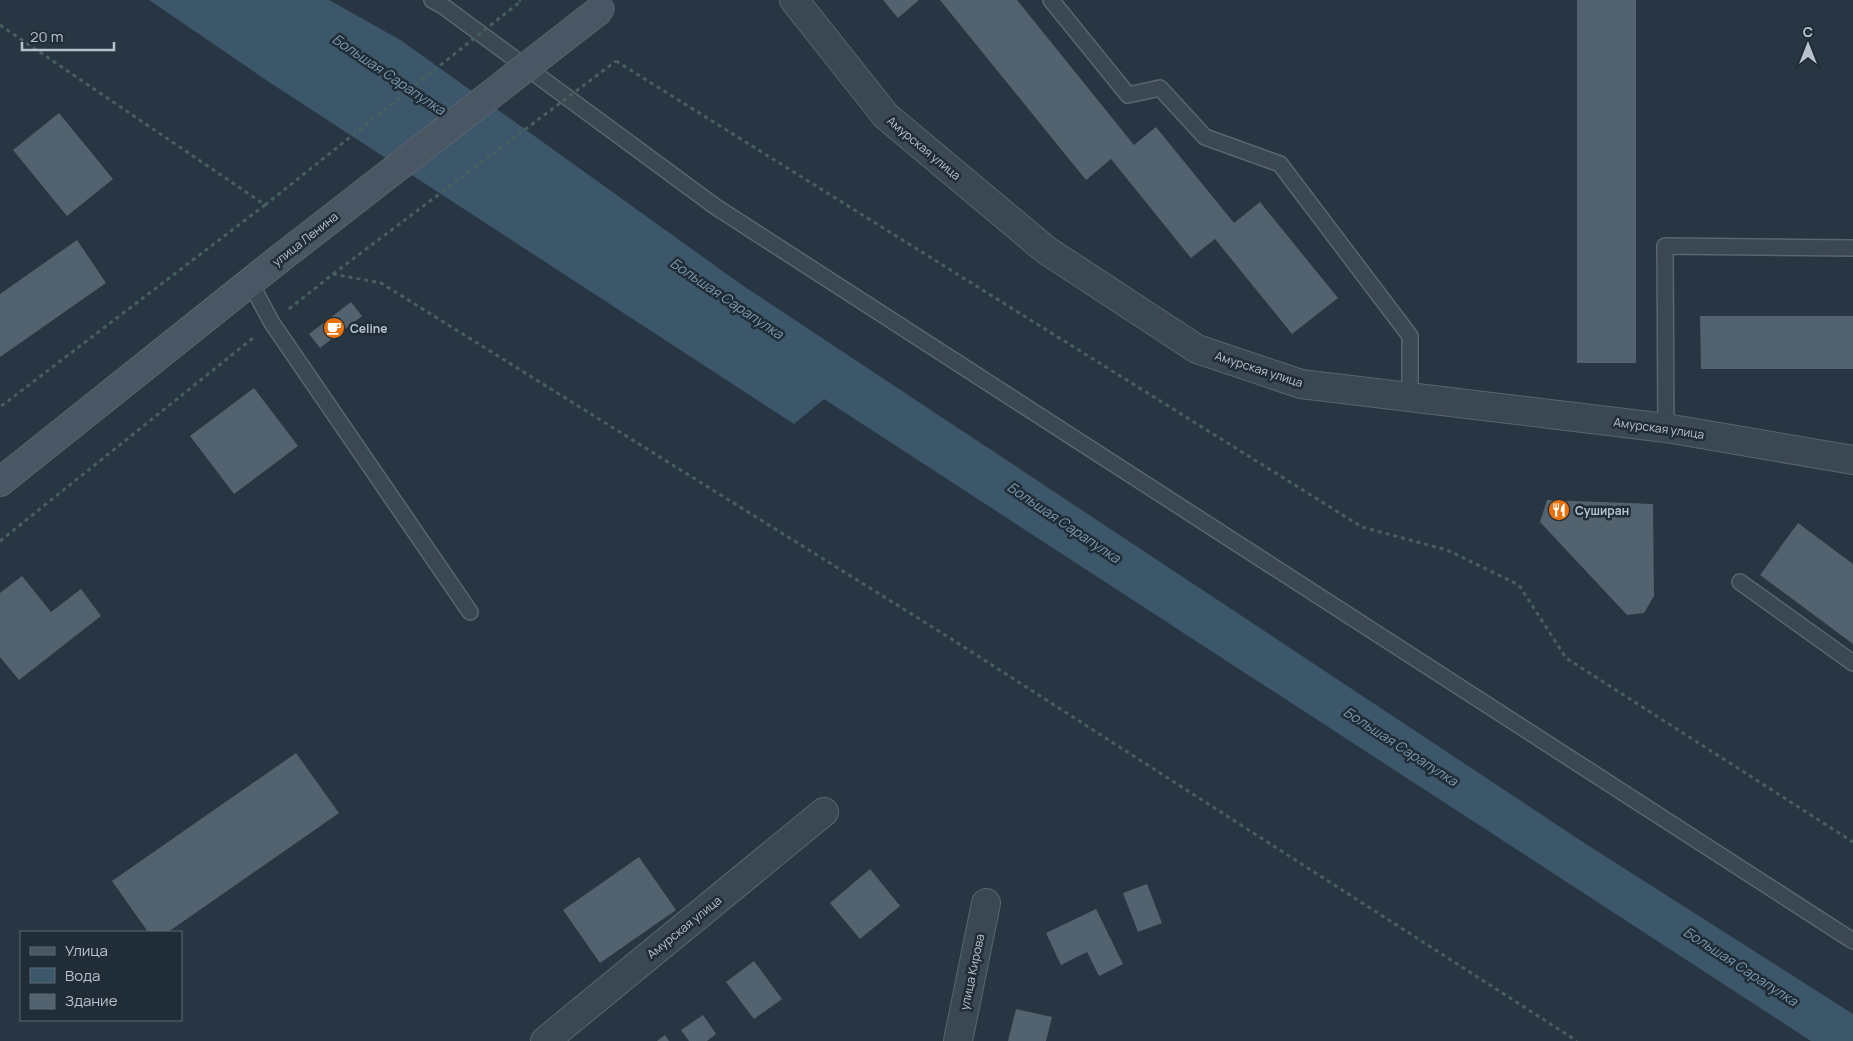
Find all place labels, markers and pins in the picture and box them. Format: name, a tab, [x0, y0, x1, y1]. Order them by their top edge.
cafe icon: Celine	[322, 316, 346, 340]
place label: Celine	[350, 320, 387, 337]
restaurant icon: Суширан	[1547, 498, 1571, 522]
place label: Суширан	[1575, 502, 1629, 519]

